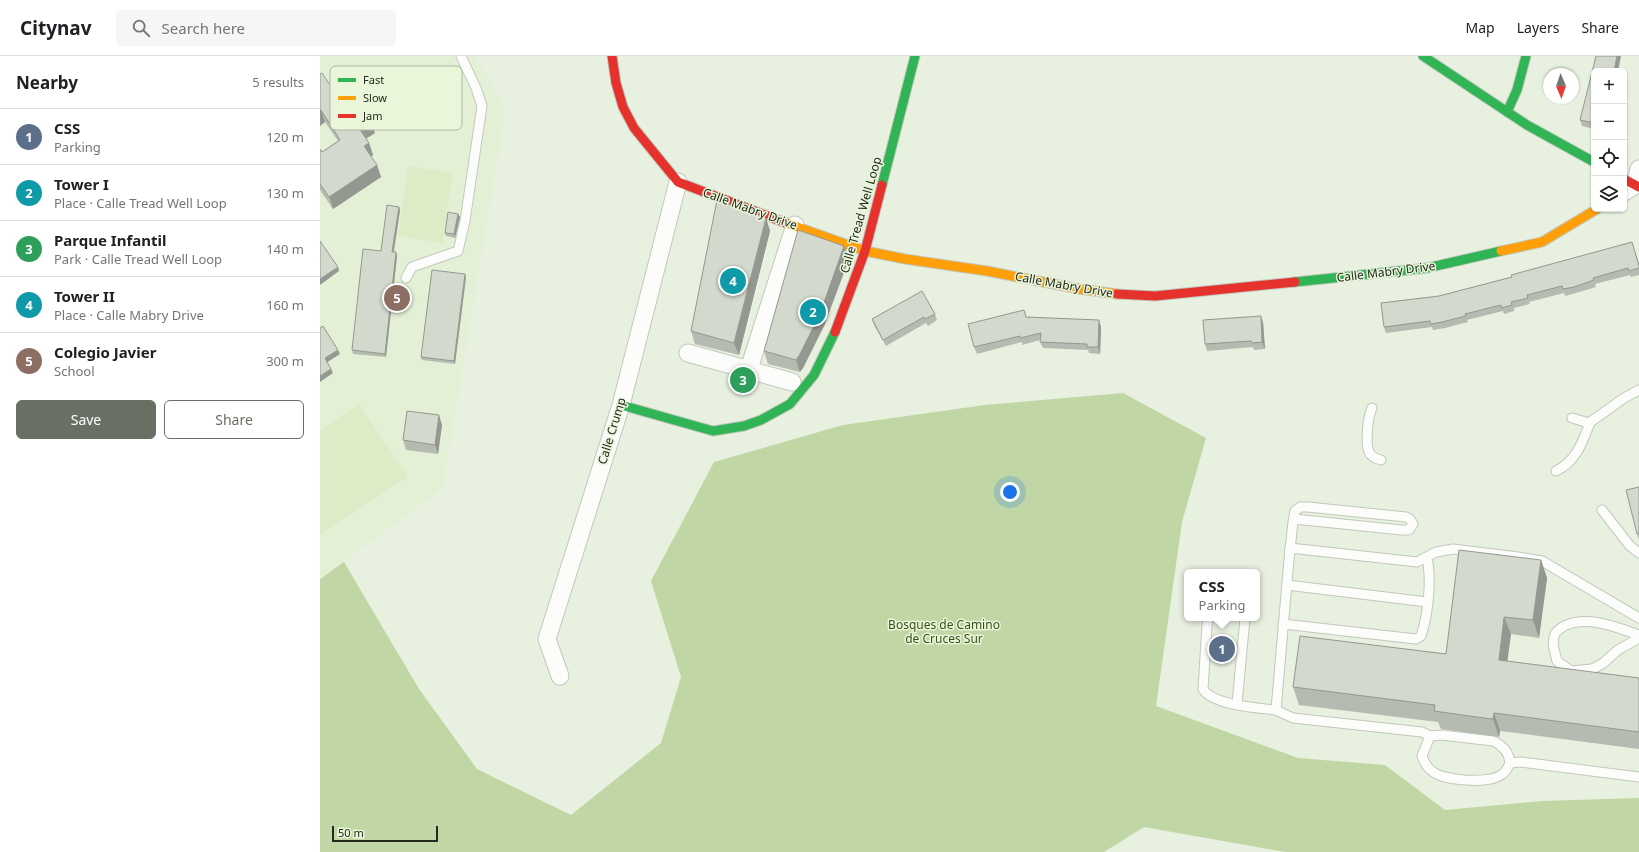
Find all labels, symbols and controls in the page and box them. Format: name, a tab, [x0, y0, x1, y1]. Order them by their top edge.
search box	[116, 10, 396, 46]
text: Citynav	[20, 15, 92, 41]
icon: search	[130, 17, 152, 39]
text: Search here	[162, 18, 245, 38]
text: Map	[1466, 18, 1495, 37]
text: Layers	[1517, 18, 1559, 37]
text: Share	[1581, 18, 1619, 37]
legend	[330, 66, 462, 130]
north arrow	[1543, 68, 1579, 104]
map controls	[1591, 68, 1627, 212]
button: +	[1591, 68, 1627, 104]
text: Nearby	[16, 71, 78, 94]
text: Fast	[363, 72, 384, 87]
text: 5 results	[252, 73, 304, 91]
text: Slow	[363, 90, 387, 105]
button: −	[1591, 104, 1627, 140]
text: Jam	[362, 108, 382, 123]
text: CSS	[54, 118, 80, 138]
text: 1	[25, 128, 33, 146]
text: 120 m	[266, 128, 304, 146]
text: Parking	[54, 138, 101, 156]
button: locate	[1591, 140, 1627, 176]
street label: Calle Tread Well Loop	[836, 155, 885, 275]
text: Tower I	[54, 174, 109, 194]
button: layers	[1591, 176, 1627, 212]
text: 2	[25, 184, 33, 202]
text: 130 m	[266, 184, 304, 202]
street label: Calle Mabry Drive	[701, 184, 800, 234]
text: Place · Calle Tread Well Loop	[54, 194, 227, 212]
text: Parque Infantil	[54, 230, 166, 250]
text: 3	[25, 240, 33, 258]
text: 140 m	[266, 240, 304, 258]
text: Park · Calle Tread Well Loop	[54, 250, 222, 268]
street label: Calle Mabry Drive	[1336, 257, 1436, 286]
pin: 4	[720, 266, 746, 296]
street label: Calle Mabry Drive	[1014, 268, 1115, 302]
pin: 5	[384, 283, 410, 313]
text: Tower II	[54, 286, 115, 306]
text: 4	[25, 296, 33, 314]
text: 160 m	[266, 296, 304, 314]
pin: 2	[800, 297, 826, 327]
text: Place · Calle Mabry Drive	[54, 306, 204, 324]
text: Colegio Javier	[54, 342, 156, 362]
text: 5	[25, 352, 33, 370]
text: 300 m	[266, 352, 304, 370]
text: School	[54, 362, 95, 380]
pin: 3	[730, 365, 756, 395]
street label: Calle Crump	[593, 395, 630, 466]
button: Save	[16, 400, 156, 439]
button: Share	[164, 400, 304, 439]
your location	[1000, 482, 1020, 502]
popup	[1184, 569, 1260, 621]
text: CSS	[1199, 576, 1225, 596]
text: Parking	[1199, 596, 1245, 614]
park label: Bosques de Camino de Cruces Sur	[888, 616, 1000, 647]
pin: 1	[1209, 634, 1235, 664]
scale bar	[332, 824, 438, 843]
text: 50 m	[338, 825, 364, 840]

